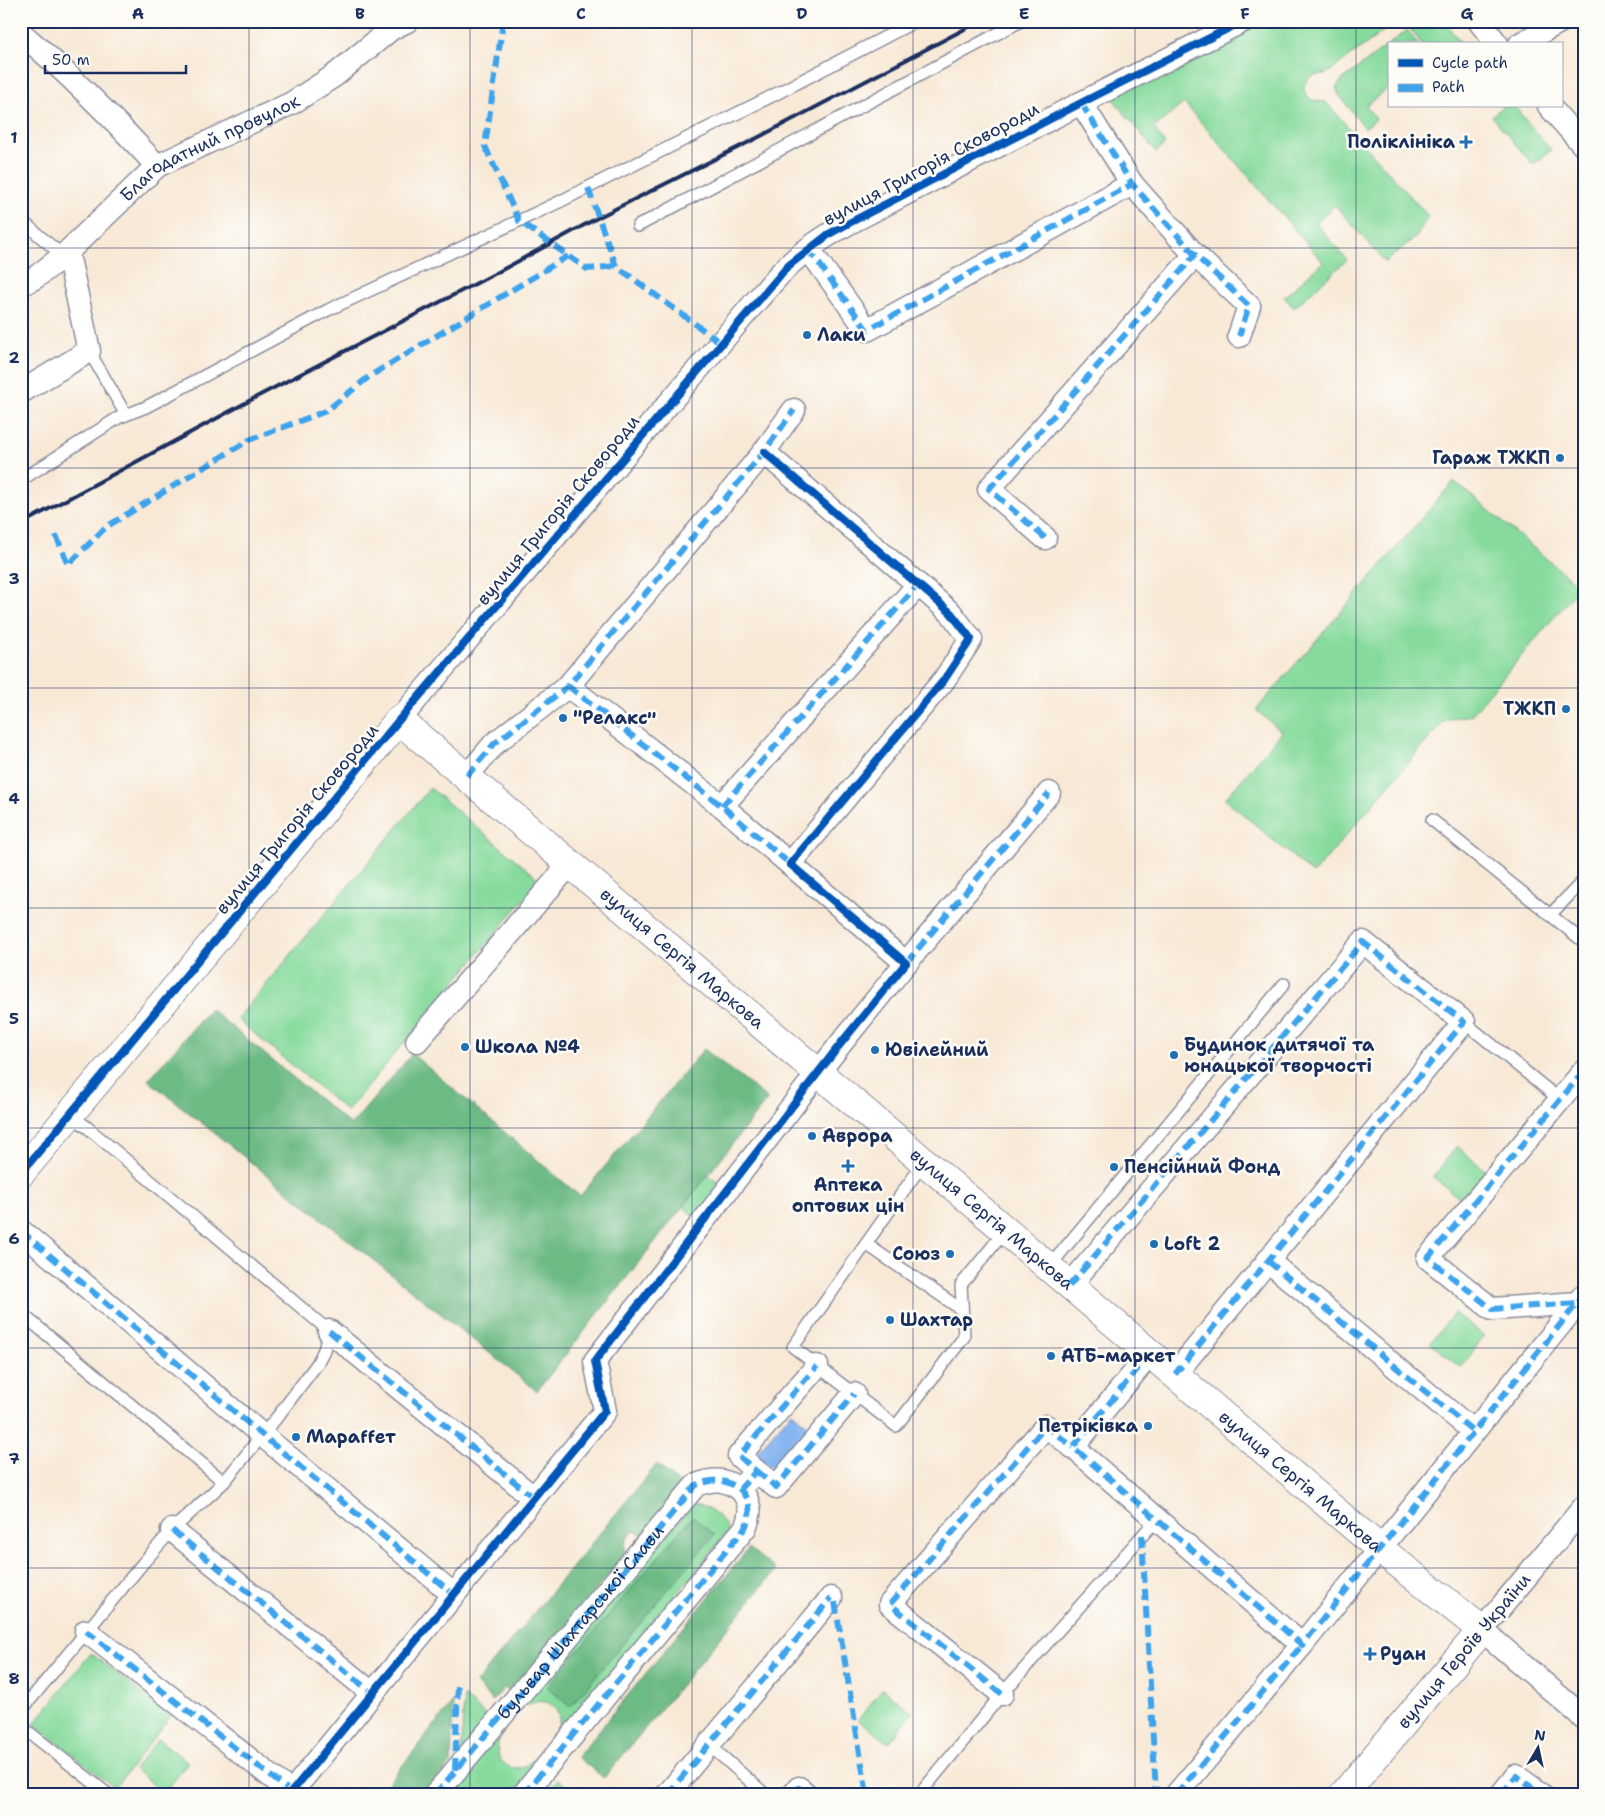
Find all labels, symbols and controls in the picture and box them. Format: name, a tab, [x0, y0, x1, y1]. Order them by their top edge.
text: A	[132, 3, 144, 24]
text: B	[355, 3, 365, 24]
text: C	[576, 3, 586, 24]
text: D	[796, 3, 808, 24]
text: E	[1019, 3, 1029, 24]
text: F	[1240, 3, 1250, 24]
text: G	[1461, 3, 1474, 24]
scale bar	[45, 42, 186, 74]
legend	[1388, 42, 1562, 108]
text: 50 m	[52, 50, 90, 70]
text: Cycle path	[1432, 53, 1508, 73]
text: Path	[1432, 77, 1465, 97]
street label: Благодатний провулок	[115, 89, 305, 207]
street label: вулиця Григорія Сковороди	[819, 97, 1043, 231]
text: 1	[10, 127, 18, 148]
place label: Поліклініка	[1347, 130, 1456, 154]
marker: Поліклініка	[1459, 135, 1473, 149]
place label: Лаки	[817, 323, 866, 347]
marker: Лаки	[801, 329, 813, 341]
text: 2	[8, 347, 20, 368]
street label: вулиця Григорія Сковороди	[471, 410, 645, 610]
place label: Гараж ТЖКП	[1432, 446, 1550, 470]
marker: Гараж ТЖКП	[1554, 452, 1566, 464]
text: 3	[8, 568, 20, 589]
place label: ТЖКП	[1503, 697, 1556, 721]
marker: ТЖКП	[1560, 703, 1572, 715]
place label: "Релакс"	[573, 706, 656, 730]
marker: "Релакс"	[557, 712, 569, 724]
street label: вулиця Григорія Сковороди	[210, 719, 384, 919]
text: 4	[8, 788, 20, 809]
street label: вулиця Сергія Маркова	[595, 882, 769, 1034]
text: 5	[9, 1008, 19, 1029]
place label: Будинок дитячої та юнацької творчості	[1184, 1033, 1375, 1078]
place label: Школа №4	[475, 1035, 580, 1059]
place label: Ювілейний	[885, 1038, 989, 1062]
marker: Школа №4	[459, 1041, 471, 1053]
marker: Ювілейний	[869, 1044, 881, 1056]
marker: Будинок дитячої та юнацької творчості	[1168, 1049, 1180, 1061]
place label: Аврора	[822, 1124, 893, 1148]
marker: Аврора	[806, 1130, 818, 1142]
street label: вулиця Сергія Маркова	[905, 1143, 1079, 1295]
place label: Пенсійний Фонд	[1124, 1155, 1281, 1179]
marker: Аптека оптових цін	[842, 1160, 854, 1172]
marker: Пенсійний Фонд	[1108, 1161, 1120, 1173]
place label: Аптека оптових цін	[792, 1173, 904, 1218]
text: 6	[8, 1228, 20, 1249]
place label: Loft 2	[1164, 1232, 1221, 1256]
marker: Loft 2	[1148, 1238, 1160, 1250]
place label: Союз	[892, 1242, 940, 1266]
marker: Союз	[944, 1248, 956, 1260]
place label: Шахтар	[900, 1308, 973, 1332]
marker: Шахтар	[884, 1314, 896, 1326]
place label: АТБ-маркет	[1061, 1344, 1175, 1368]
marker: АТБ-маркет	[1045, 1350, 1057, 1362]
street label: вулиця Сергія Маркова	[1214, 1405, 1387, 1558]
place label: Петріківка	[1038, 1414, 1139, 1438]
marker: Петріківка	[1142, 1420, 1154, 1432]
place label: Мараffет	[306, 1425, 396, 1449]
marker: Мараffет	[290, 1431, 302, 1443]
text: 7	[8, 1448, 20, 1469]
street label: бульвар Шахтарської Слави	[492, 1519, 670, 1725]
street label: вулиця Героїв України	[1392, 1568, 1536, 1734]
place label: Руан	[1380, 1642, 1426, 1666]
marker: Руан	[1364, 1648, 1376, 1660]
text: 8	[8, 1668, 20, 1689]
north arrow	[1512, 1724, 1562, 1774]
text: N	[1533, 1725, 1547, 1745]

